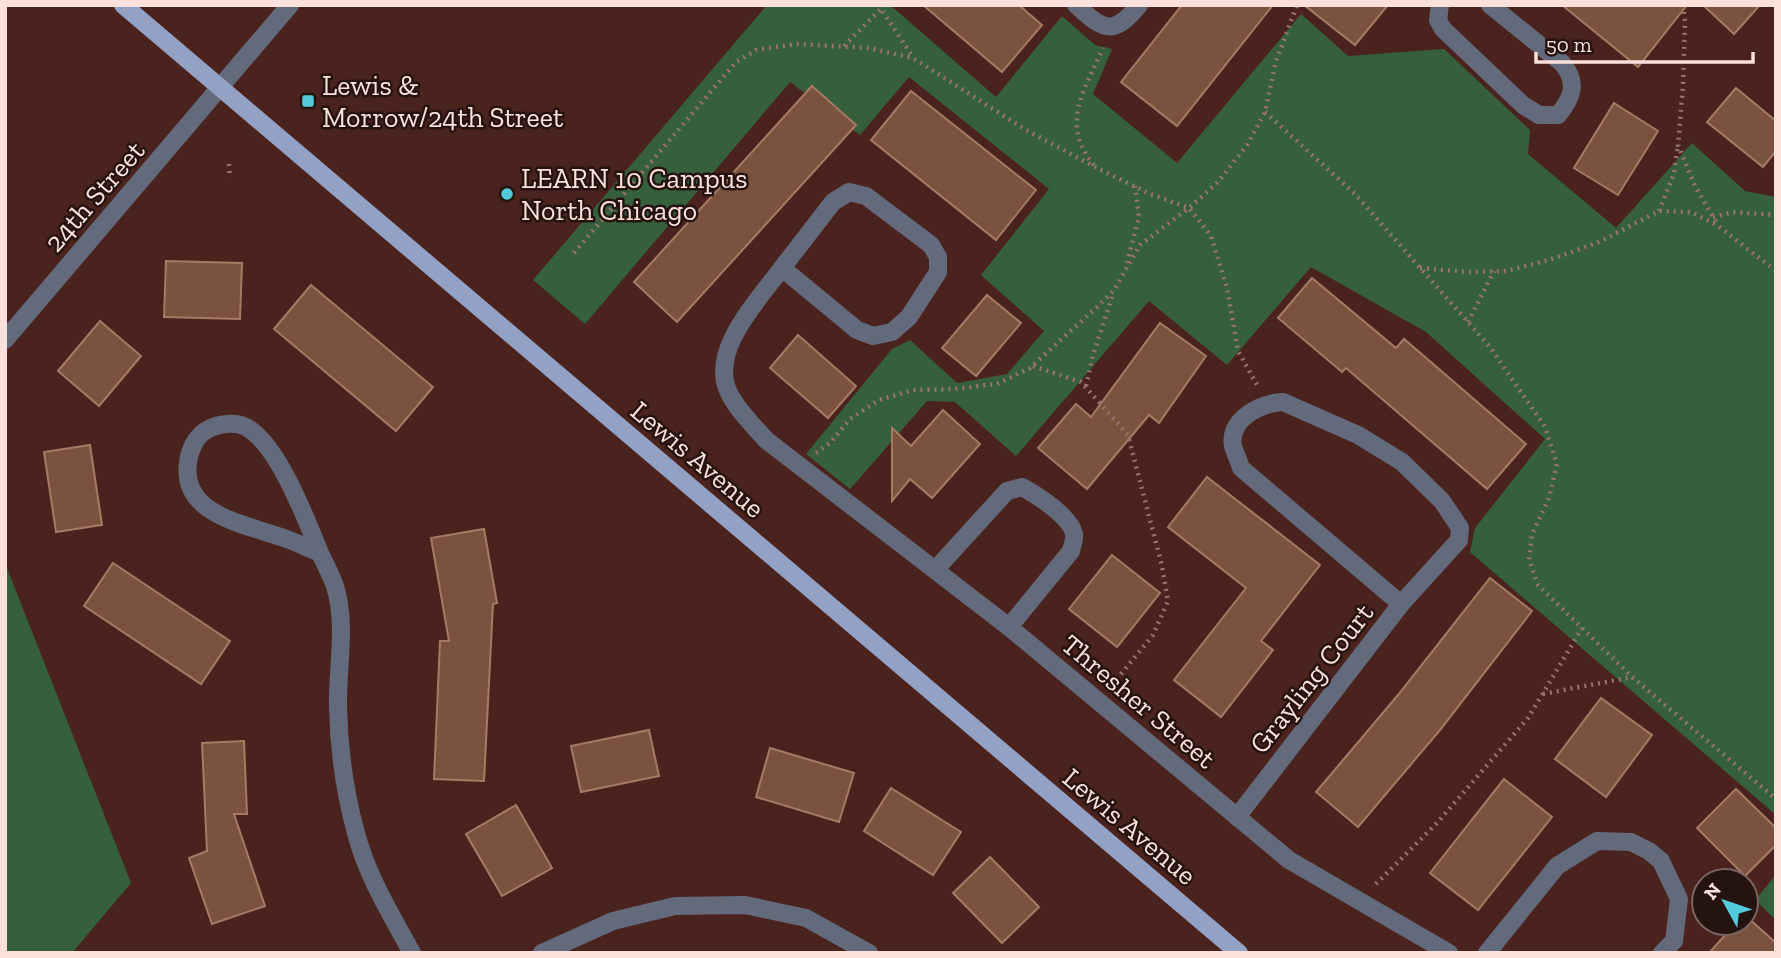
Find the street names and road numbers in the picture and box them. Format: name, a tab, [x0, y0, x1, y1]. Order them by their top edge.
street label: 24th Street	[37, 134, 152, 258]
street label: Lewis Avenue	[624, 394, 771, 525]
street label: Grayling Court	[1243, 596, 1381, 760]
street label: Thresher Street	[1055, 628, 1223, 776]
street label: Lewis Avenue	[1056, 761, 1203, 892]

